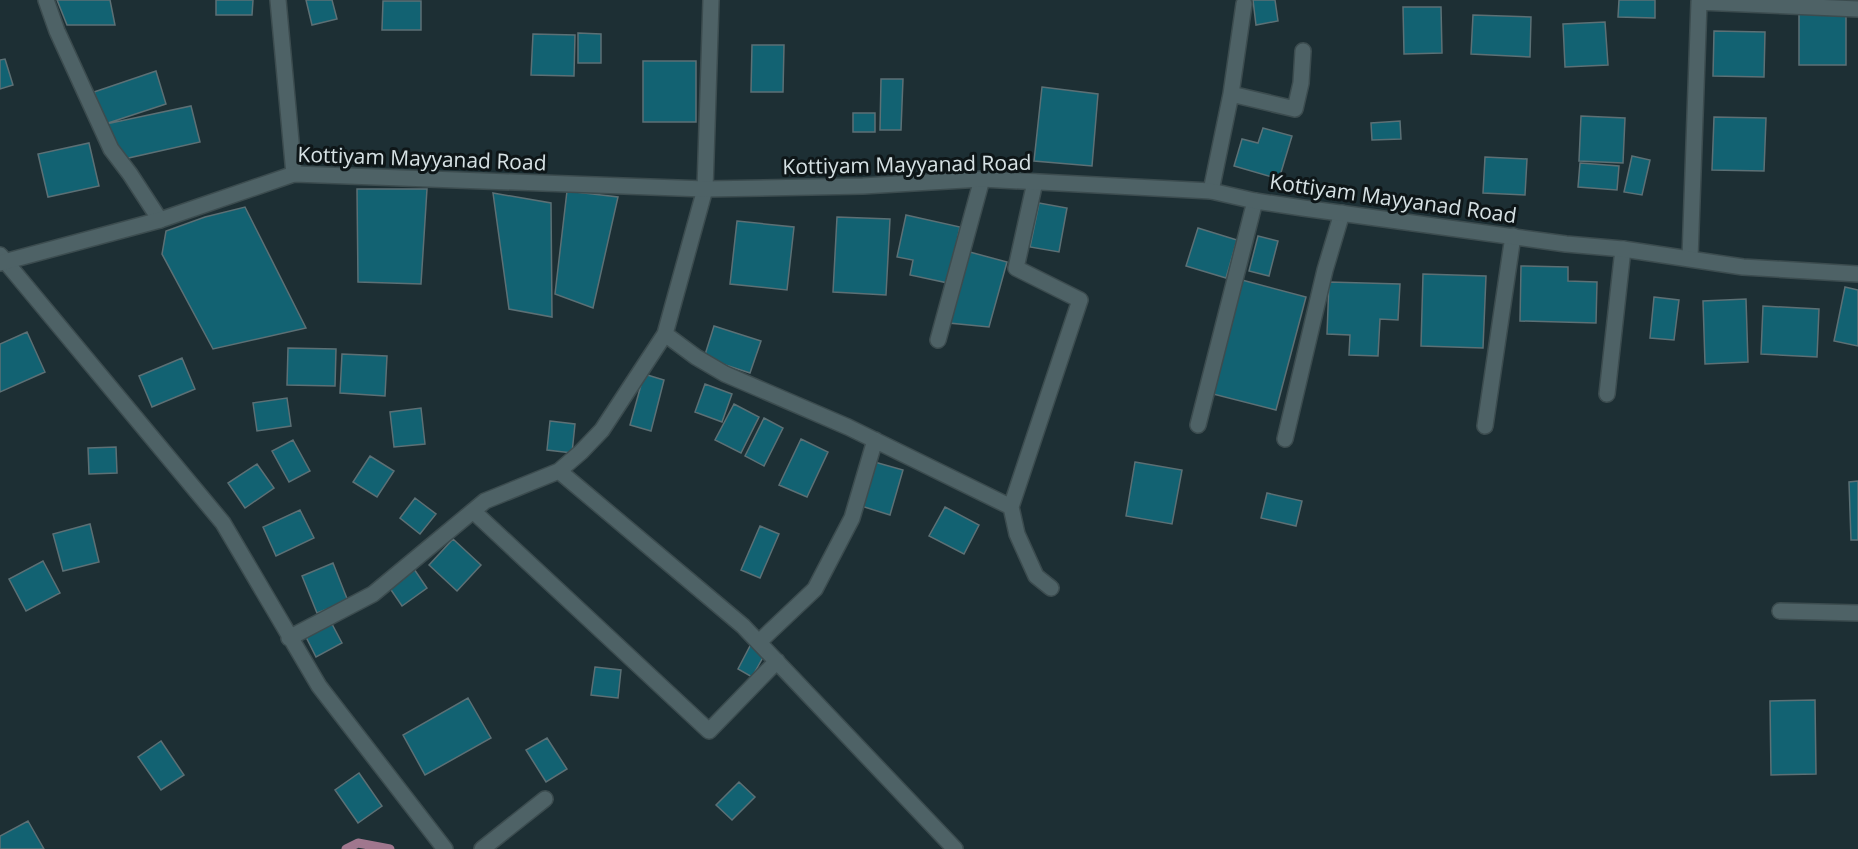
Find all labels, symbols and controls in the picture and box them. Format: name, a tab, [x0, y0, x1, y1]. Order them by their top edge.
street label: Kottiyam Mayyanad Road	[297, 140, 547, 176]
street label: Kottiyam Mayyanad Road	[782, 148, 1032, 180]
street label: Kottiyam Mayyanad Road	[1268, 167, 1518, 229]

